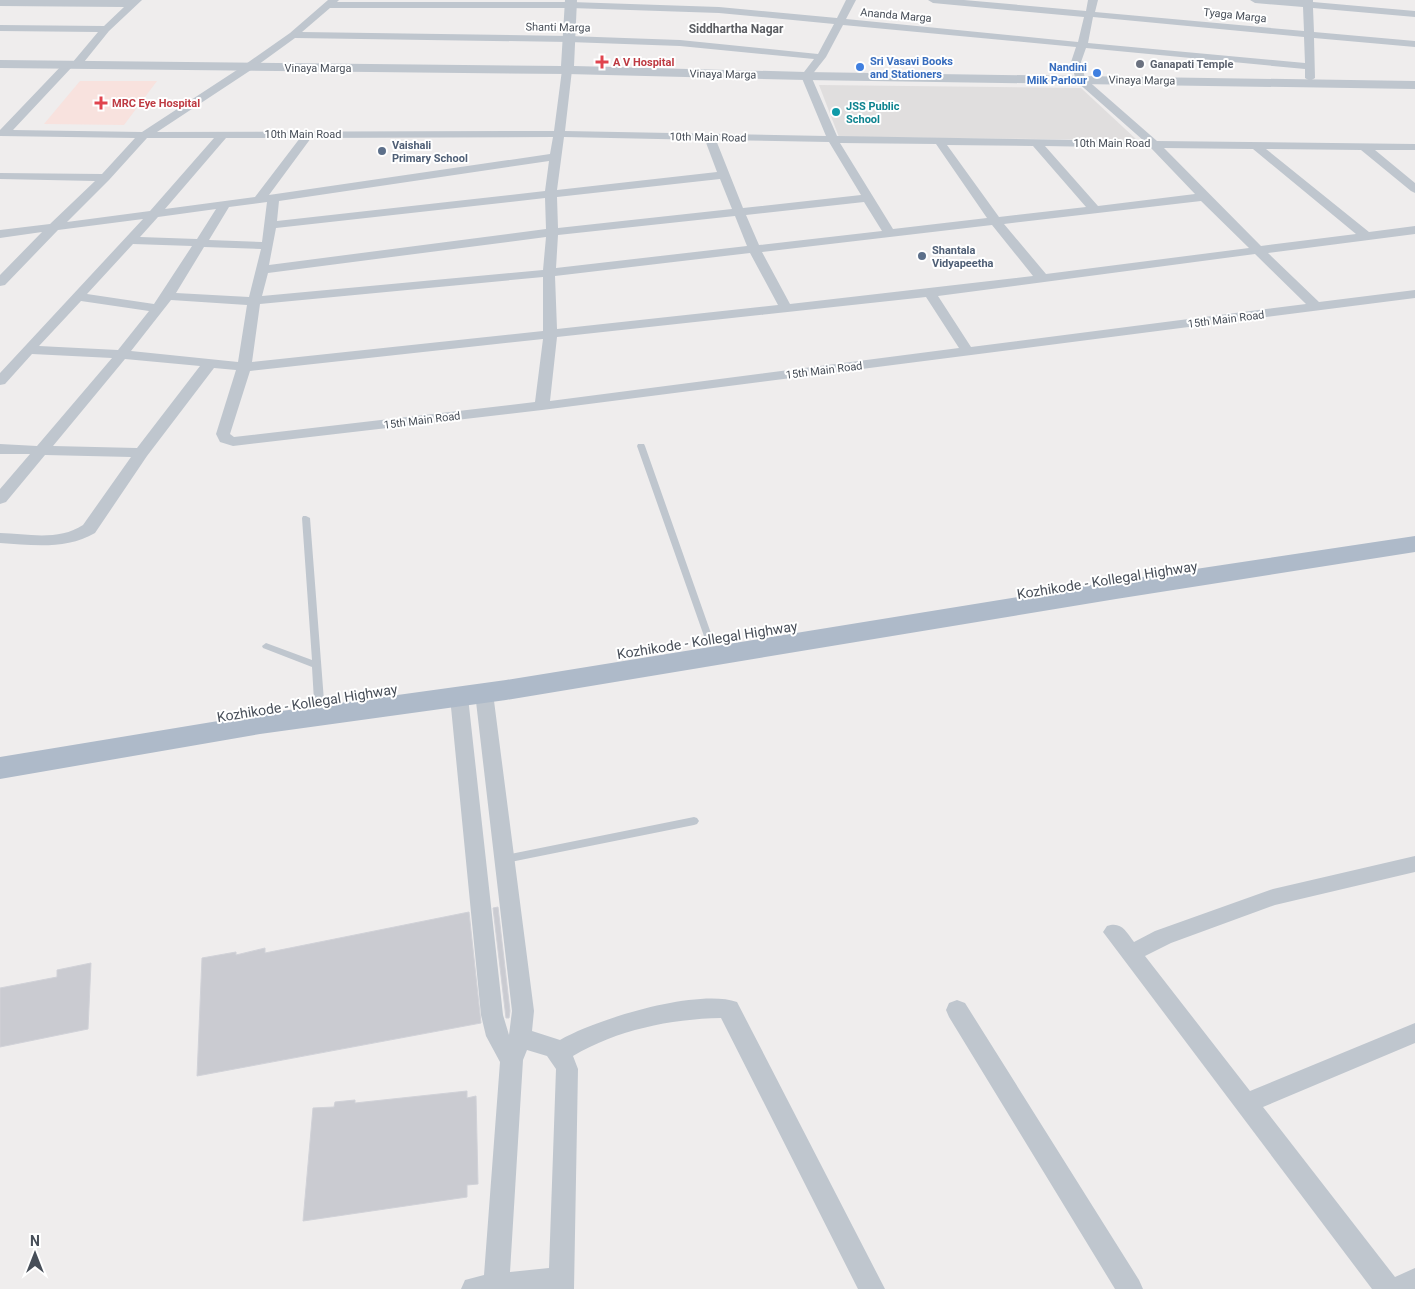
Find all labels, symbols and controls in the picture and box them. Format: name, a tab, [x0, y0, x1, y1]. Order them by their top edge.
street label: Ananda Marga	[860, 6, 932, 25]
street label: Tyaga Marga	[1203, 6, 1267, 25]
street label: Shanti Marga	[525, 20, 591, 35]
district label: Siddhartha Nagar	[689, 22, 784, 36]
marker: A V Hospital	[595, 55, 609, 69]
place label: Sri Vasavi Books and Stationers	[870, 55, 953, 81]
place label: A V Hospital	[613, 56, 674, 69]
marker: Ganapati Temple	[1134, 58, 1146, 70]
place label: Ganapati Temple	[1150, 58, 1233, 71]
marker: Sri Vasavi Books and Stationers	[854, 61, 866, 73]
place label: Nandini Milk Parlour	[1027, 61, 1087, 87]
street label: Vinaya Marga	[285, 62, 351, 75]
street label: Vinaya Marga	[689, 67, 757, 82]
marker: Nandini Milk Parlour	[1091, 67, 1103, 79]
street label: Vinaya Marga	[1108, 73, 1176, 88]
marker: MRC Eye Hospital	[94, 96, 108, 110]
place label: MRC Eye Hospital	[112, 97, 200, 110]
place label: JSS Public School	[846, 100, 900, 126]
marker: JSS Public School	[830, 106, 842, 118]
street label: 10th Main Road	[264, 128, 342, 141]
street label: 10th Main Road	[669, 130, 747, 145]
street label: 10th Main Road	[1073, 137, 1151, 150]
place label: Vaishali Primary School	[392, 139, 468, 165]
marker: Vaishali Primary School	[376, 145, 388, 157]
place label: Shantala Vidyapeetha	[932, 244, 994, 270]
marker: Shantala Vidyapeetha	[916, 250, 928, 262]
street label: 15th Main Road	[1187, 308, 1265, 331]
street label: 15th Main Road	[785, 359, 863, 382]
street label: 15th Main Road	[383, 409, 461, 432]
street label: Kozhikode - Kollegal Highway	[1016, 558, 1199, 602]
street label: Kozhikode - Kollegal Highway	[616, 618, 799, 662]
street label: Kozhikode - Kollegal Highway	[216, 681, 399, 725]
north arrow	[10, 1229, 60, 1279]
text: N	[30, 1233, 40, 1249]

